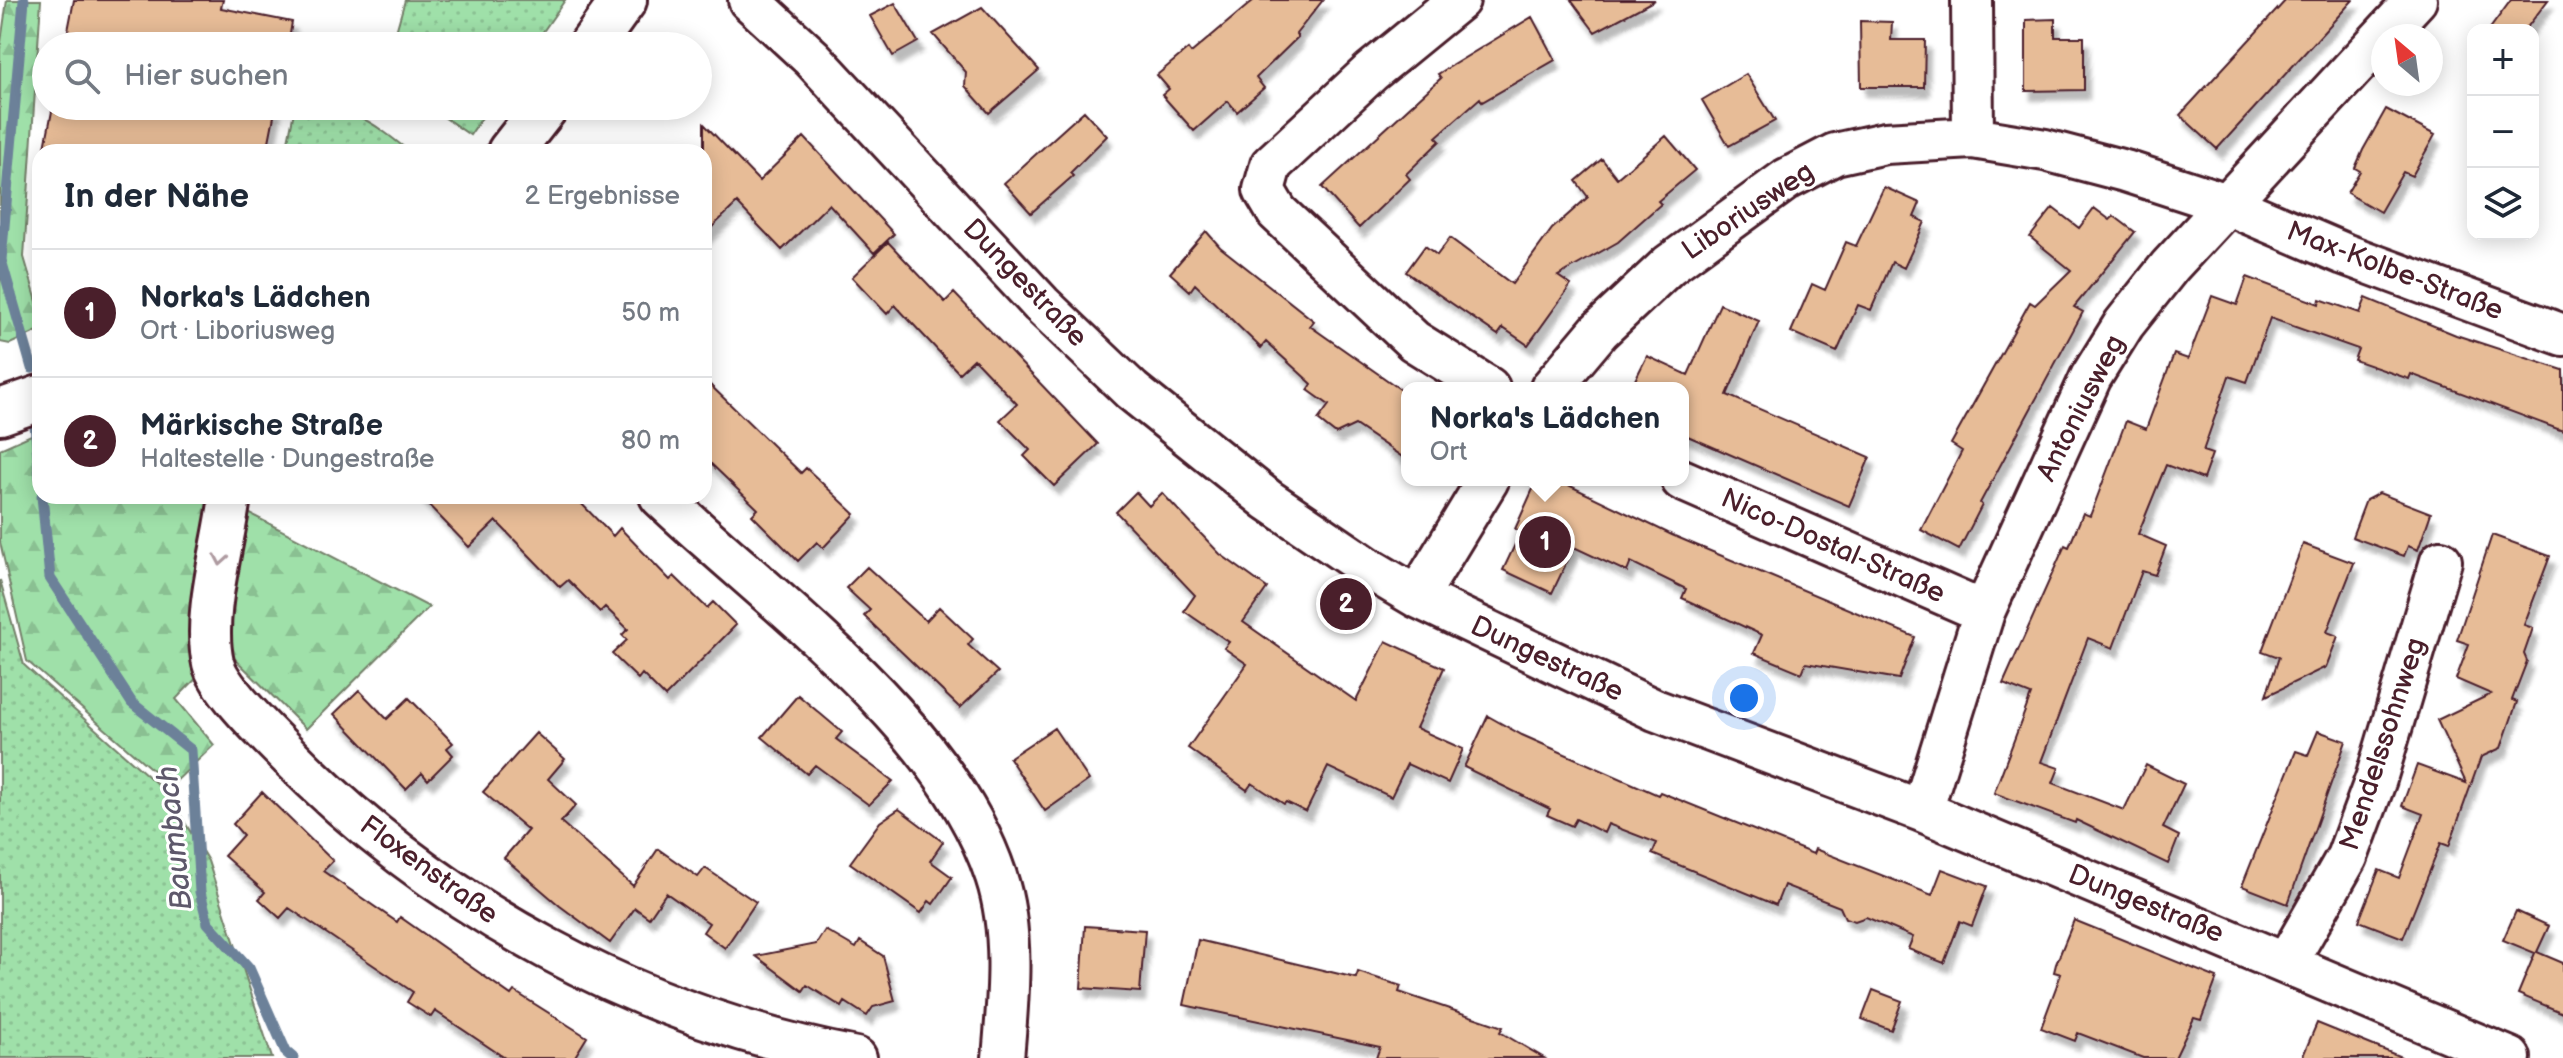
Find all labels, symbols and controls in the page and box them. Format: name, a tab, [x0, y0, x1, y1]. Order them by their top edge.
north arrow	[2371, 24, 2443, 96]
map controls	[2467, 24, 2539, 240]
button: +	[2467, 24, 2539, 96]
search box	[32, 32, 712, 120]
icon: search	[60, 54, 104, 98]
text: Hier suchen	[124, 58, 289, 94]
button: −	[2467, 96, 2539, 168]
street label: Liboriusweg	[1676, 155, 1820, 267]
button: layers	[2467, 168, 2539, 240]
text: In der Nähe	[64, 176, 249, 217]
text: 2 Ergebnisse	[525, 181, 680, 212]
street label: Dungestraße	[956, 212, 1094, 354]
street label: Max-Kolbe-Straße	[2282, 215, 2508, 327]
text: Norka's Lädchen	[140, 280, 371, 316]
text: 1	[85, 298, 95, 329]
text: 50 m	[621, 298, 680, 329]
text: Ort · Liboriusweg	[140, 316, 335, 347]
street label: Antoniusweg	[2030, 329, 2132, 487]
popup	[1401, 382, 1689, 486]
text: Norka's Lädchen	[1430, 401, 1660, 437]
text: Märkische Straße	[140, 408, 383, 444]
text: 2	[82, 426, 98, 457]
text: 80 m	[621, 426, 680, 457]
text: Ort	[1430, 437, 1467, 468]
text: Haltestelle · Dungestraße	[140, 444, 434, 475]
street label: Nico-Dostal-Straße	[1716, 482, 1950, 610]
pin: 1	[1519, 512, 1571, 572]
one-way arrow	[214, 553, 231, 567]
pin: 2	[1320, 574, 1372, 634]
street label: Dungestraße	[1465, 609, 1629, 709]
street label: Mendelssohnweg	[2333, 634, 2433, 854]
your location	[1724, 678, 1764, 718]
water label: Baumbach	[150, 764, 200, 912]
street label: Floxenstraße	[354, 809, 504, 931]
street label: Dungestraße	[2063, 858, 2229, 950]

